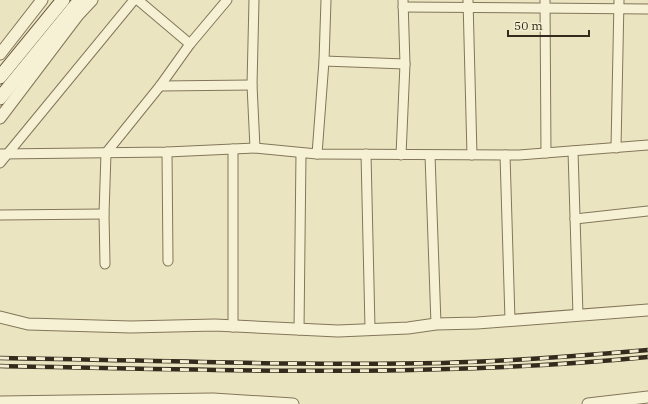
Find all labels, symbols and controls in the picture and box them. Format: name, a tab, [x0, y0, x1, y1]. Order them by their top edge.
scale bar	[508, 12, 589, 38]
text: 50 m	[514, 18, 543, 33]

